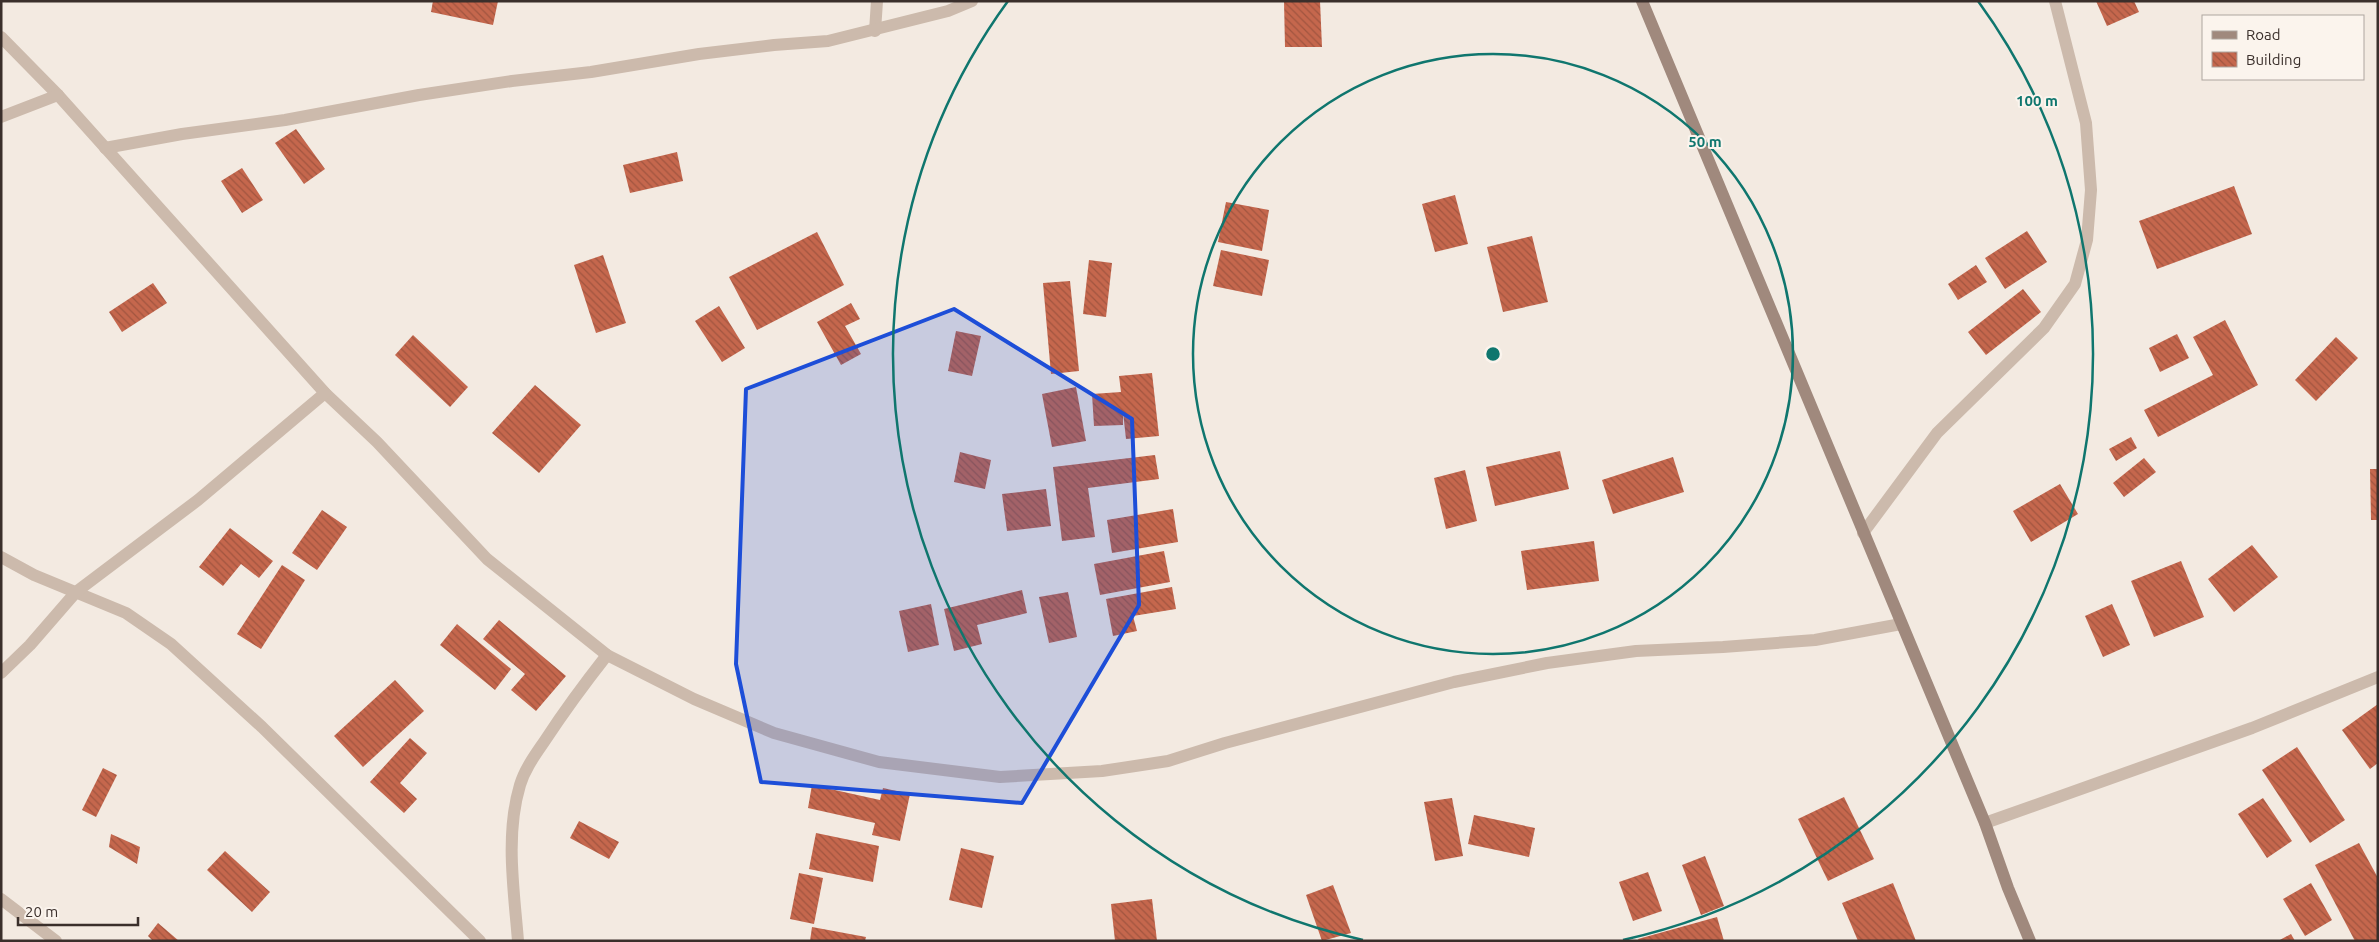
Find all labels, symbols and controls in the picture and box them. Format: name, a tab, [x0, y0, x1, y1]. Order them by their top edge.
legend	[2202, 15, 2364, 80]
text: Road	[2246, 26, 2281, 43]
text: Building	[2246, 51, 2301, 68]
text: 100 m	[2016, 92, 2058, 109]
text: 50 m	[1688, 133, 1722, 150]
centre of rings	[1484, 345, 1502, 363]
scale bar	[18, 894, 138, 926]
text: 20 m	[25, 903, 58, 920]

